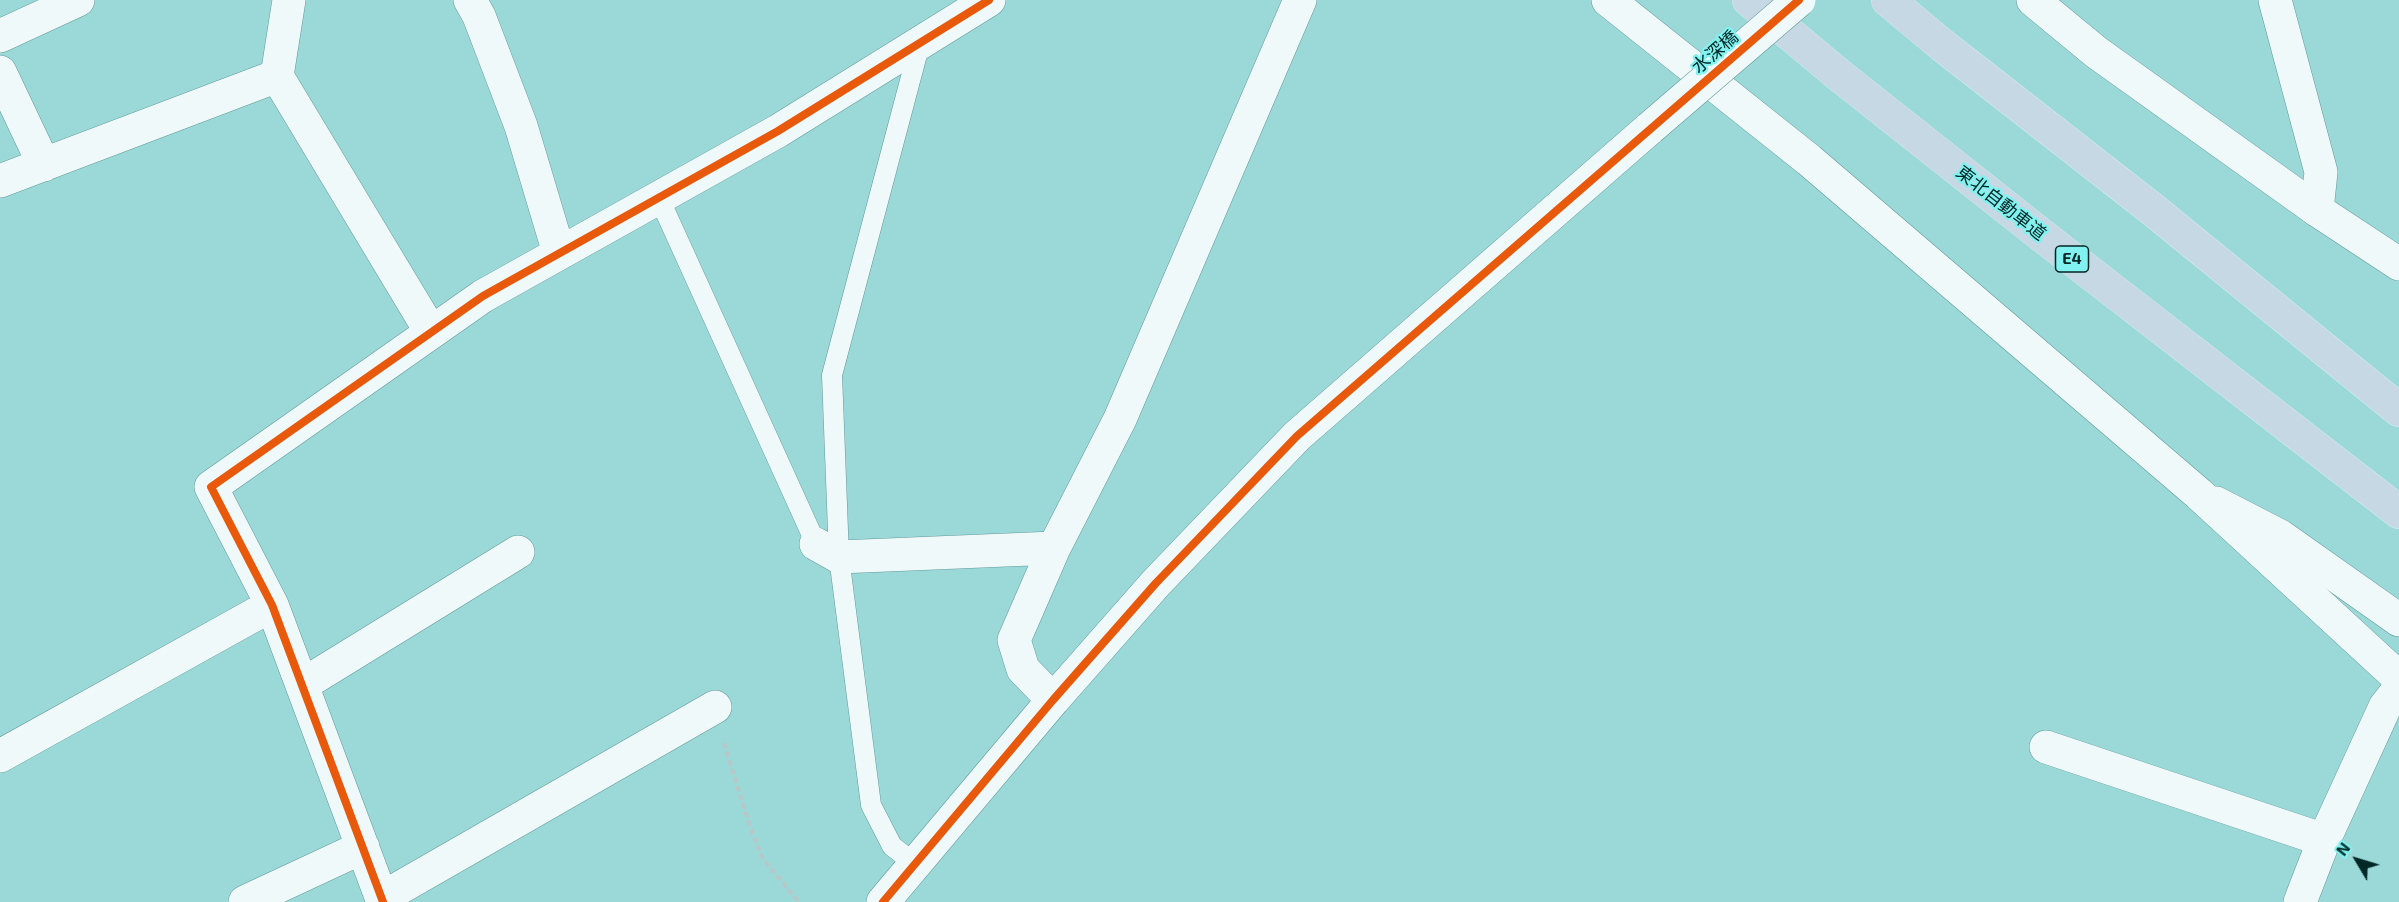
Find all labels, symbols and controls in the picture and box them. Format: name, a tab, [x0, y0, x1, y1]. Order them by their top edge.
street label: 水深橋	[1688, 26, 1742, 78]
street label: 東北自動車道	[1952, 161, 2050, 245]
road number: E4	[2056, 246, 2088, 272]
north arrow	[2327, 830, 2387, 890]
text: N	[2331, 838, 2353, 859]

